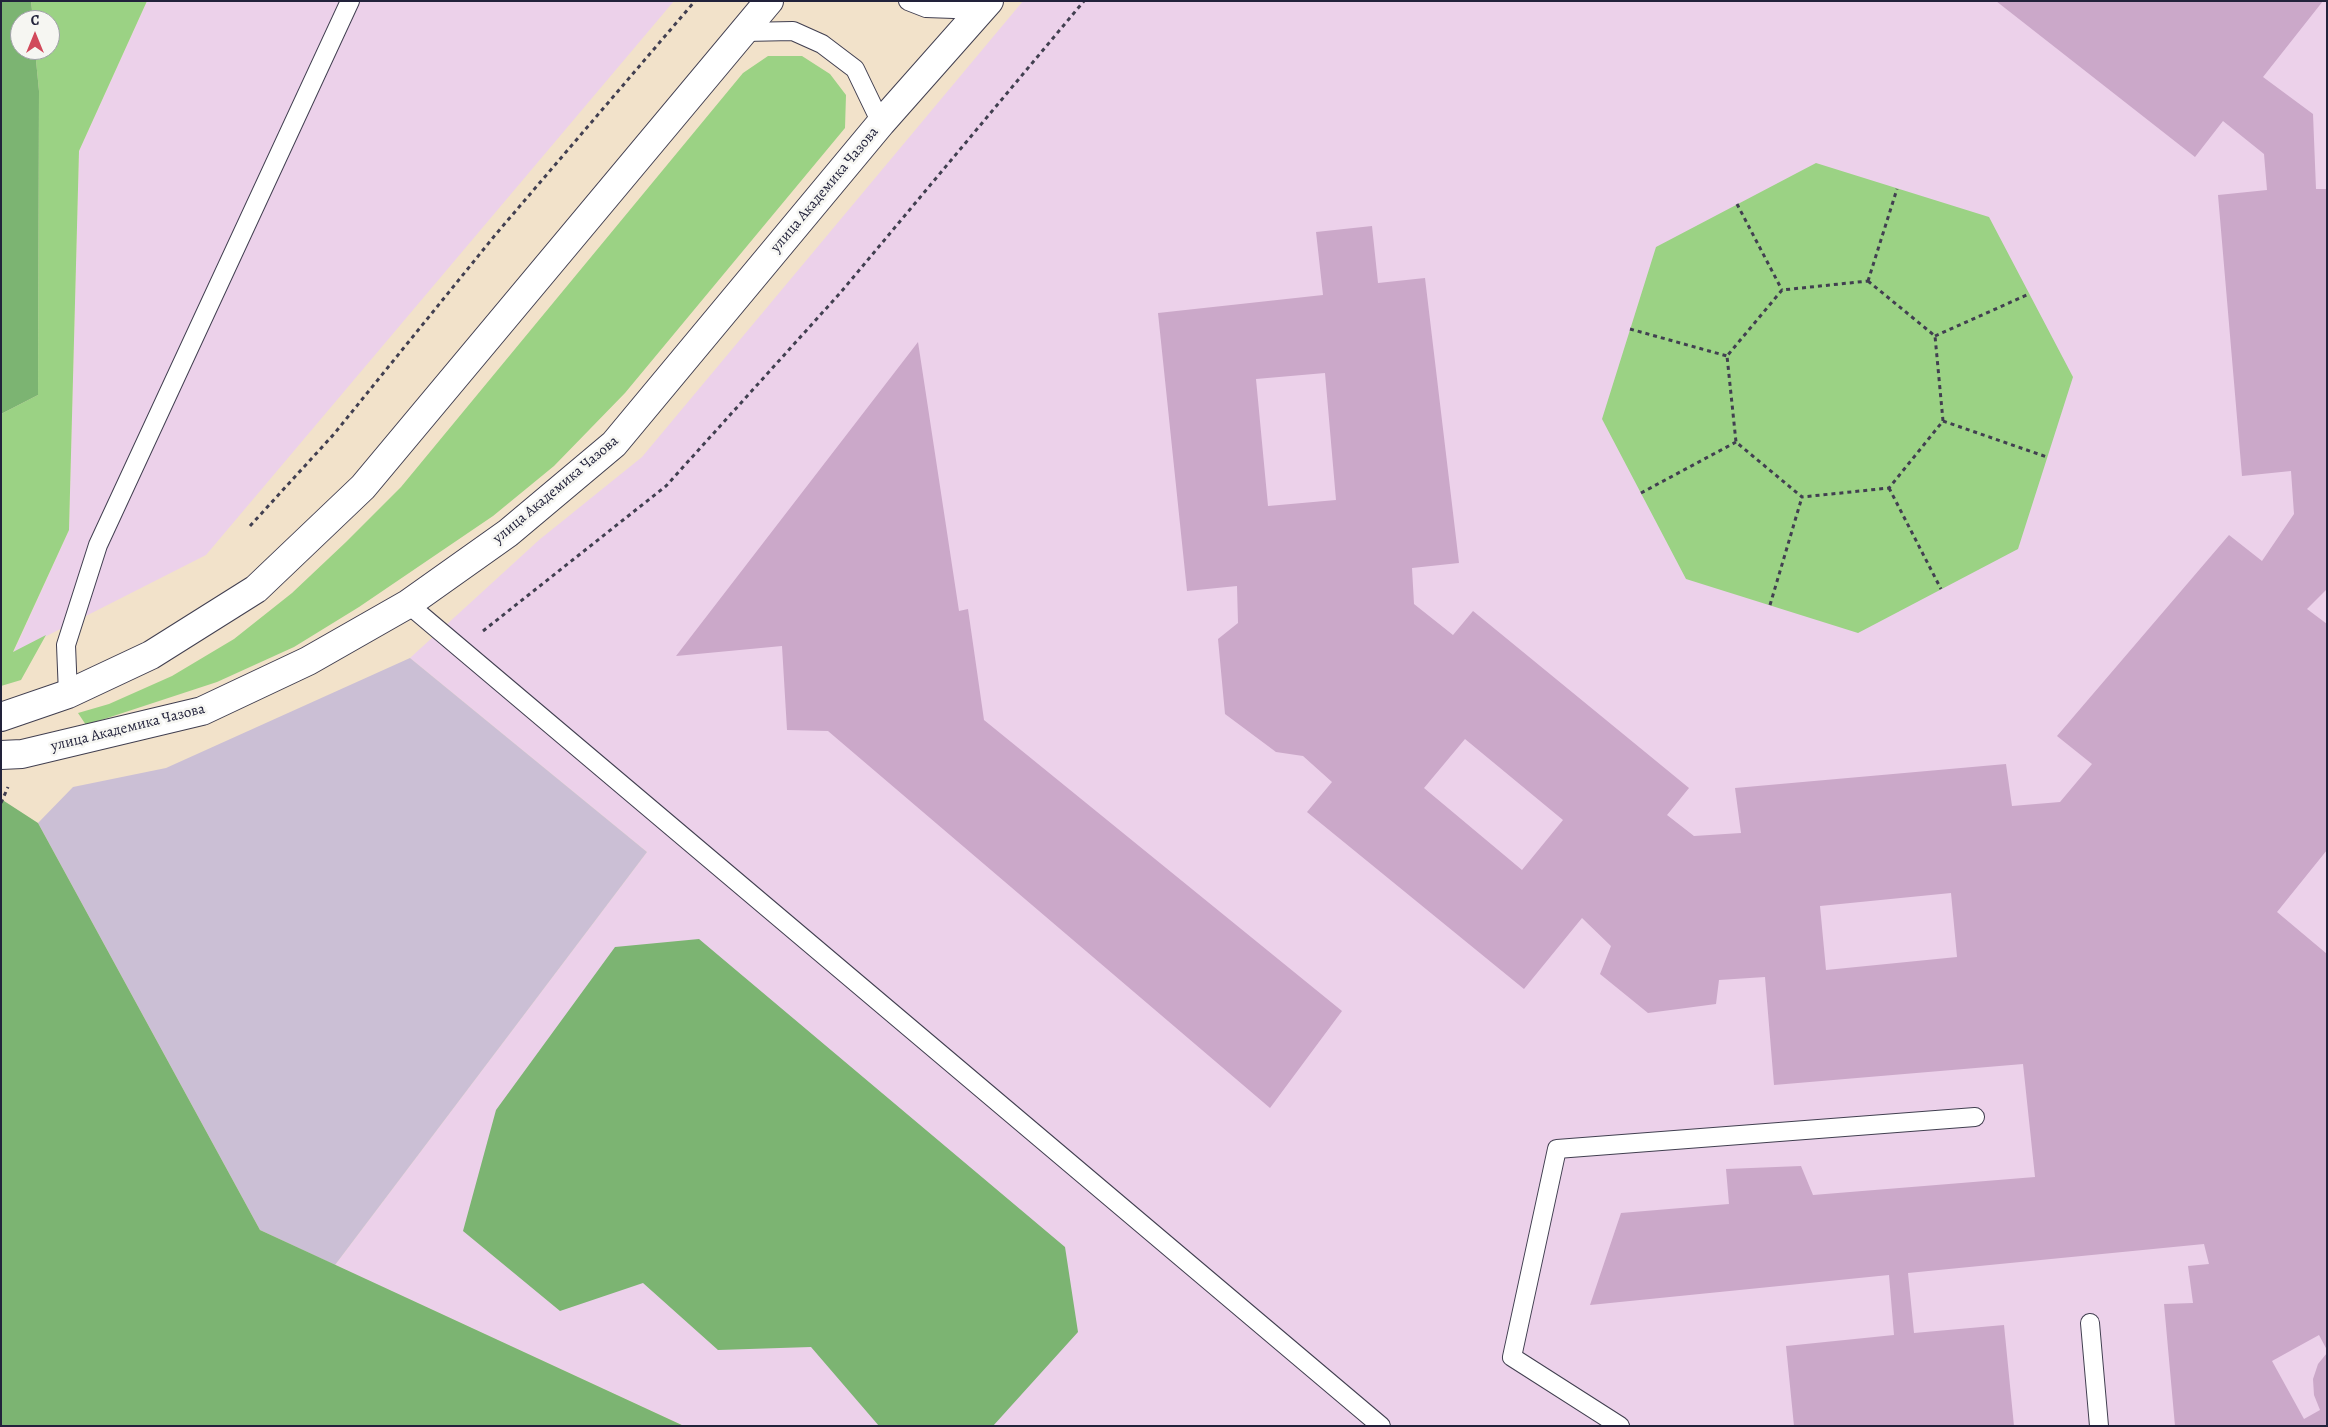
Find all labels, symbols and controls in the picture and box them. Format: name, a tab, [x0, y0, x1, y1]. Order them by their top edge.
north arrow	[10, 10, 60, 60]
text: С	[31, 11, 39, 30]
street label: улица Академика Чазова	[767, 124, 883, 256]
street label: улица Академика Чазова	[490, 432, 622, 548]
street label: улица Академика Чазова	[49, 700, 207, 756]

